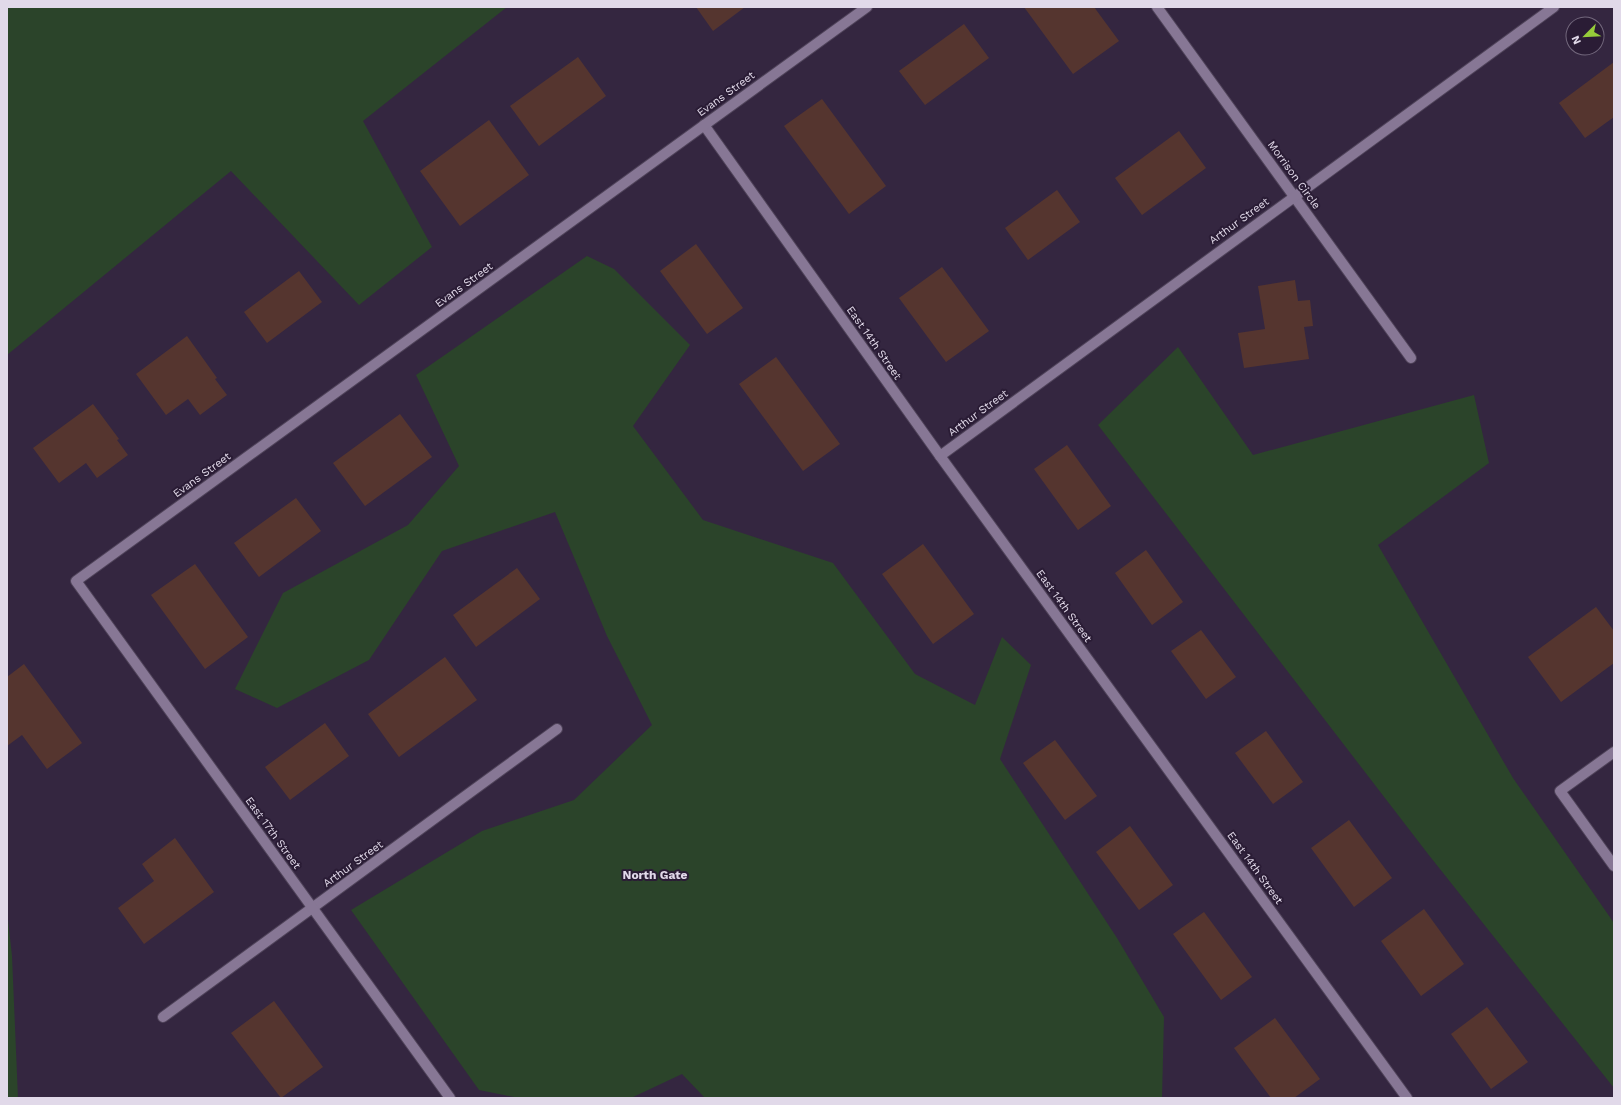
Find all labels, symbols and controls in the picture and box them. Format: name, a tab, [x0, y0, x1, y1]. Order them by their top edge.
north arrow	[1565, 16, 1605, 56]
text: N	[1569, 33, 1584, 46]
street label: Evans Street	[695, 69, 758, 119]
street label: Morrison Circle	[1265, 138, 1323, 212]
street label: Arthur Street	[1207, 195, 1272, 247]
street label: Evans Street	[433, 260, 496, 310]
street label: East 14th Street	[844, 304, 904, 382]
street label: Arthur Street	[946, 387, 1011, 439]
street label: Evans Street	[171, 450, 234, 500]
street label: East 14th Street	[1033, 567, 1095, 645]
street label: East 17th Street	[242, 794, 304, 872]
street label: East 14th Street	[1224, 829, 1286, 907]
street label: Arthur Street	[321, 838, 386, 890]
district label: North Gate	[623, 868, 687, 882]

